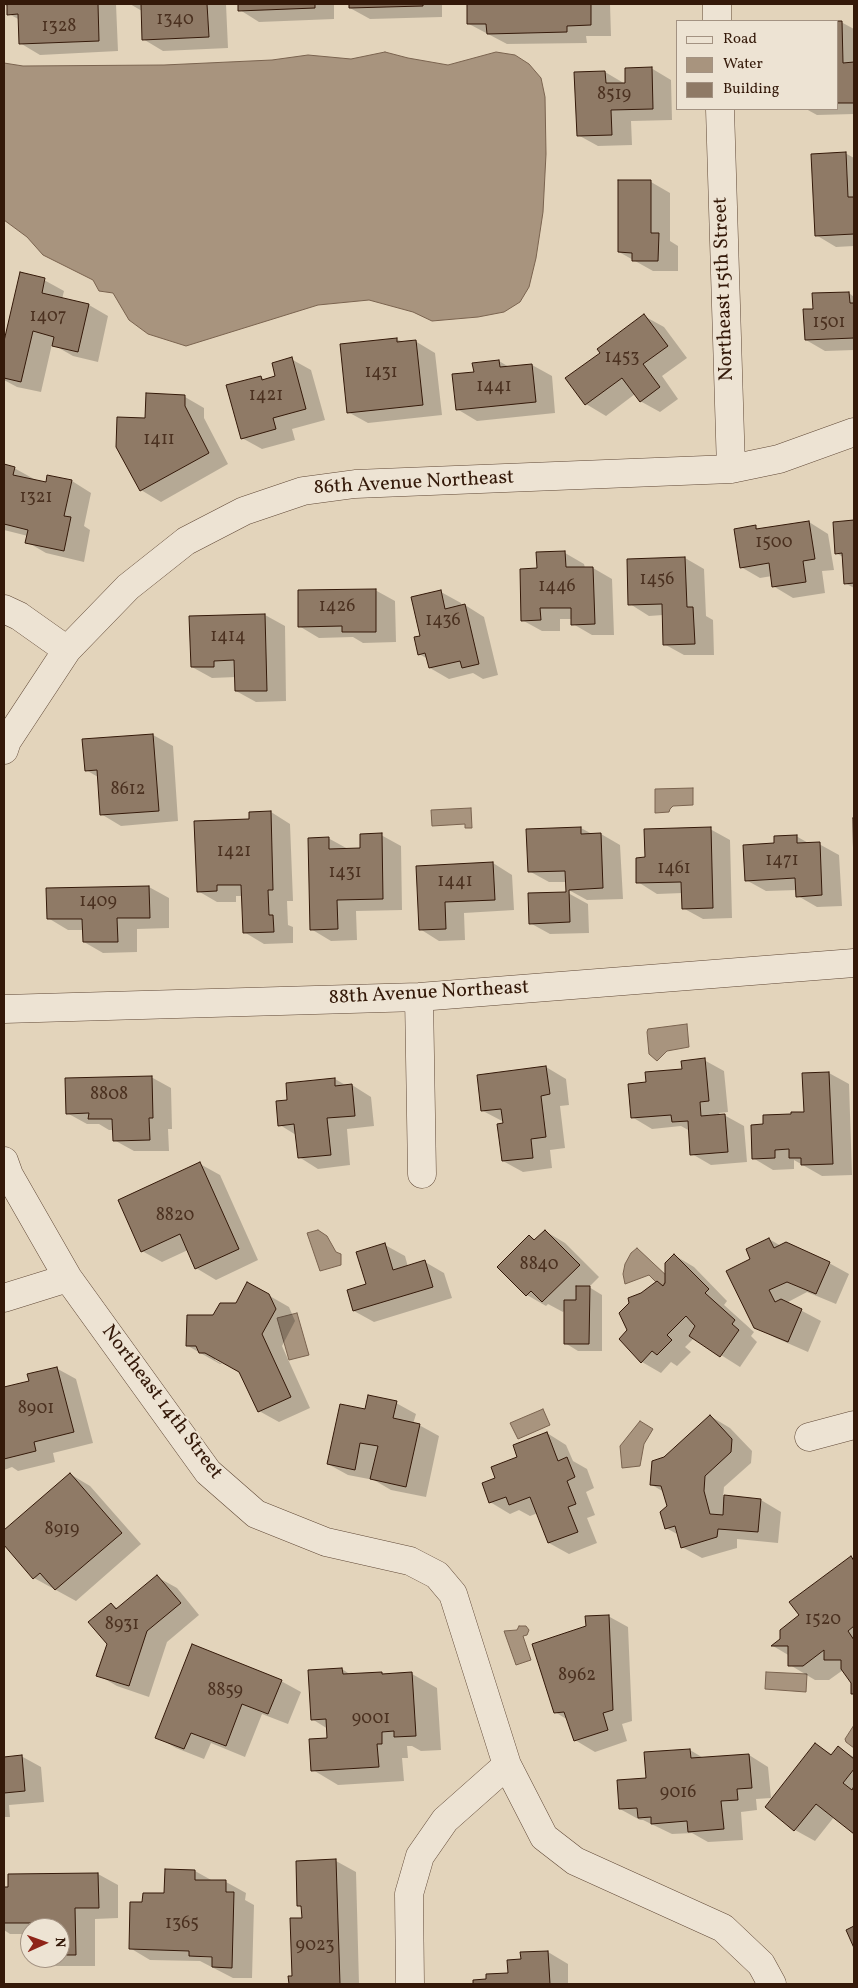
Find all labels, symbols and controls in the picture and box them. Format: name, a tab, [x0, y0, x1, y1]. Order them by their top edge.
house number: 1340	[156, 10, 194, 32]
house number: 1328	[41, 17, 77, 39]
legend	[676, 20, 838, 110]
text: Road	[723, 29, 757, 50]
text: Water	[723, 54, 763, 75]
text: Building	[723, 79, 779, 100]
house number: 8519	[597, 85, 631, 107]
street label: Northeast 15th Street	[710, 196, 740, 382]
house number: 1407	[30, 307, 66, 329]
house number: 1501	[812, 313, 846, 335]
house number: 1453	[604, 348, 640, 370]
house number: 1431	[364, 363, 398, 385]
house number: 1441	[476, 377, 512, 399]
house number: 1421	[249, 386, 283, 408]
house number: 1411	[143, 430, 175, 452]
street label: 86th Avenue Northeast	[313, 467, 515, 501]
house number: 1321	[20, 488, 52, 510]
house number: 1500	[755, 533, 793, 555]
house number: 1456	[640, 570, 674, 592]
house number: 1446	[538, 577, 576, 599]
house number: 1426	[319, 597, 355, 619]
house number: 1436	[425, 611, 461, 633]
house number: 1414	[210, 627, 246, 649]
house number: 8612	[111, 780, 145, 802]
house number: 1421	[217, 842, 251, 864]
house number: 1471	[765, 851, 799, 873]
house number: 1461	[657, 859, 691, 881]
house number: 1431	[328, 863, 362, 885]
house number: 1441	[437, 872, 473, 894]
house number: 1409	[79, 892, 117, 914]
street label: 88th Avenue Northeast	[328, 977, 530, 1011]
house number: 8808	[90, 1085, 128, 1107]
house number: 8820	[156, 1206, 194, 1228]
house number: 8840	[520, 1255, 558, 1277]
street label: Northeast 14th Street	[95, 1321, 227, 1485]
house number: 8901	[18, 1399, 54, 1421]
house number: 8919	[45, 1520, 79, 1542]
house number: 1520	[805, 1610, 841, 1632]
house number: 8931	[105, 1615, 139, 1637]
house number: 8962	[558, 1666, 596, 1688]
house number: 8859	[207, 1681, 243, 1703]
house number: 9001	[352, 1709, 390, 1731]
house number: 9016	[660, 1783, 696, 1805]
house number: 1365	[165, 1914, 199, 1936]
north arrow	[20, 1918, 70, 1968]
house number: 9023	[296, 1936, 334, 1958]
text: N	[50, 1937, 69, 1948]

